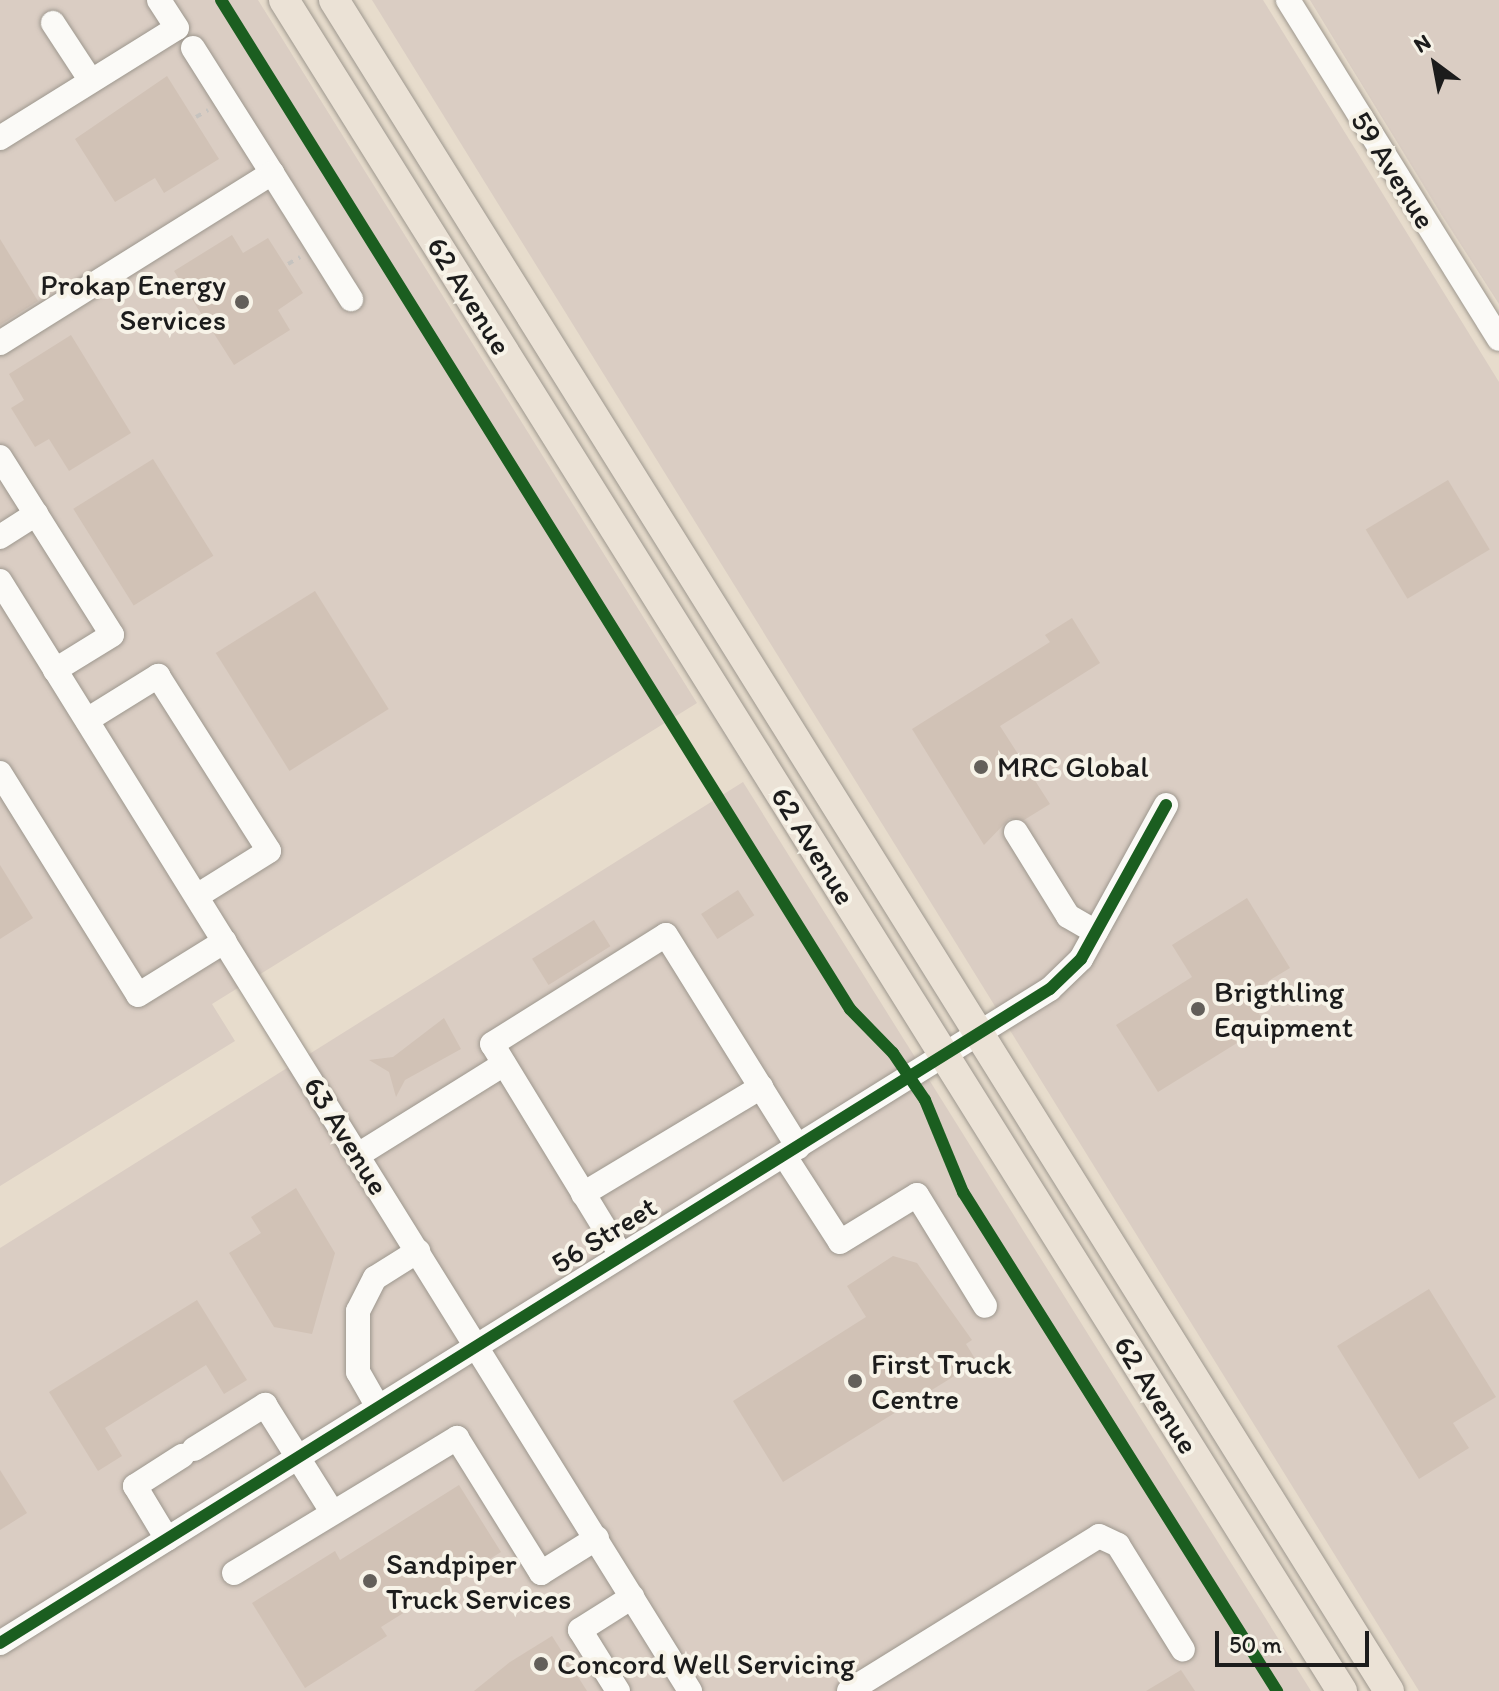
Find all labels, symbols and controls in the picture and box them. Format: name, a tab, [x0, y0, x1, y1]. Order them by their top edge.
north arrow	[1395, 24, 1475, 104]
text: N	[1409, 28, 1435, 59]
street label: 59 Avenue	[1343, 104, 1443, 236]
street label: 62 Avenue	[419, 230, 519, 362]
place label: Prokap Energy Services	[40, 267, 226, 338]
marker: Prokap Energy Services	[233, 293, 251, 311]
place label: MRC Global	[997, 749, 1149, 785]
marker: MRC Global	[972, 758, 990, 776]
street label: 62 Avenue	[763, 780, 863, 912]
place label: Brigthling Equipment	[1214, 974, 1353, 1044]
marker: Brigthling Equipment	[1189, 1000, 1207, 1018]
street label: 63 Avenue	[296, 1070, 396, 1202]
street label: 56 Street	[545, 1189, 663, 1281]
street label: 62 Avenue	[1106, 1329, 1206, 1461]
place label: First Truck Centre	[871, 1346, 1010, 1416]
marker: First Truck Centre	[846, 1372, 864, 1390]
place label: Sandpiper Truck Services	[386, 1546, 572, 1616]
marker: Sandpiper Truck Services	[361, 1572, 379, 1590]
scale bar	[1219, 1615, 1373, 1665]
text: 50 m	[1229, 1630, 1282, 1659]
place label: Concord Well Servicing	[557, 1646, 854, 1682]
marker: Concord Well Servicing	[532, 1655, 550, 1673]

